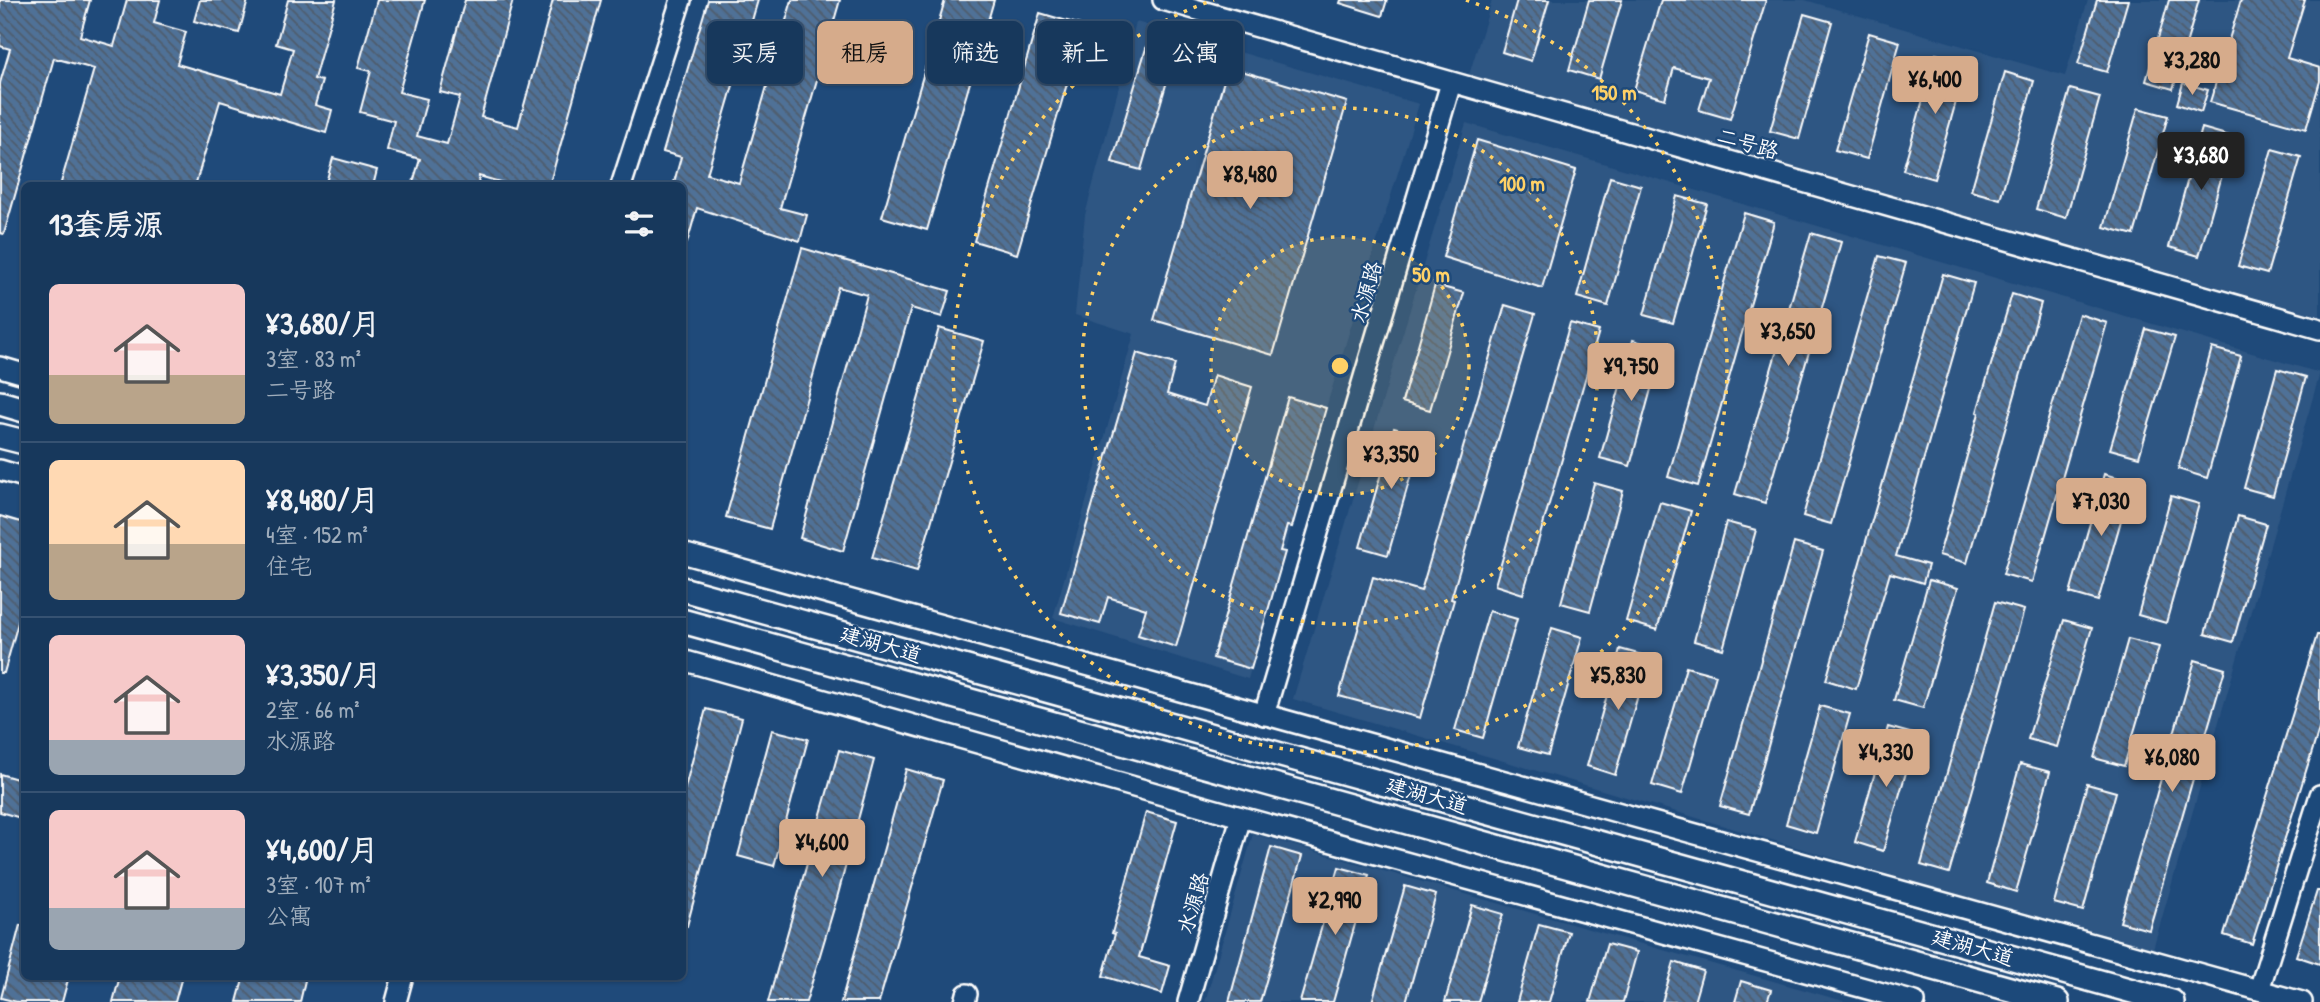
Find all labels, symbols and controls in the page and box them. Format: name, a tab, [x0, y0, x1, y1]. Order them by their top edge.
chip: 买房	[707, 21, 803, 84]
chip: 租房	[817, 21, 913, 84]
chip: 筛选	[927, 21, 1023, 84]
chip: 新上	[1037, 21, 1133, 84]
chip: 公寓	[1147, 21, 1243, 84]
pin: ¥3,280	[2135, 38, 2249, 97]
text: ¥3,280	[2164, 44, 2220, 75]
pin: ¥6,400	[1878, 57, 1992, 116]
text: ¥6,400	[1908, 63, 1962, 94]
text: 150 m	[1591, 78, 1637, 107]
street label: 二号路	[1714, 120, 1782, 166]
pin: ¥3,680	[2144, 132, 2258, 192]
text: ¥3,680	[2173, 139, 2229, 170]
pin: ¥8,480	[1193, 152, 1307, 211]
text: ¥8,480	[1223, 158, 1277, 189]
text: 100 m	[1499, 169, 1545, 198]
text: 13套房源	[49, 204, 163, 244]
icon: filters	[620, 205, 658, 243]
street label: 水源路	[1343, 258, 1389, 326]
text: 50 m	[1412, 260, 1450, 289]
text: ¥3,680/月	[266, 303, 381, 343]
pin: ¥3,650	[1731, 308, 1845, 368]
icon: home	[105, 312, 189, 396]
text: ¥3,650	[1761, 315, 1815, 346]
text: 3室 · 83 m²	[266, 343, 361, 374]
pin: ¥9,750	[1574, 344, 1688, 403]
text: ¥9,750	[1603, 350, 1659, 381]
centre of rings	[1328, 354, 1352, 378]
text: 二号路	[266, 374, 335, 405]
pin: ¥3,350	[1334, 432, 1448, 491]
text: ¥3,350	[1363, 438, 1419, 469]
pin: ¥7,030	[2044, 478, 2158, 538]
text: ¥8,480/月	[266, 479, 379, 519]
text: ¥7,030	[2072, 485, 2130, 516]
icon: home	[105, 488, 189, 572]
text: 4室 · 152 m²	[266, 519, 368, 550]
text: 住宅	[266, 550, 312, 581]
street label: 建湖大道	[837, 618, 925, 670]
pin: ¥5,830	[1561, 652, 1675, 712]
text: ¥3,350/月	[266, 654, 382, 694]
text: ¥5,830	[1590, 659, 1646, 690]
icon: home	[105, 663, 189, 747]
text: 2室 · 66 m²	[266, 694, 360, 725]
text: 水源路	[266, 725, 335, 756]
pin: ¥4,330	[1829, 730, 1943, 789]
pin: ¥6,080	[2115, 734, 2229, 794]
text: ¥4,330	[1859, 736, 1913, 767]
text: ¥6,080	[2144, 741, 2200, 772]
street label: 建湖大道	[1383, 769, 1471, 821]
pin: ¥4,600	[765, 820, 879, 879]
text: ¥4,600	[795, 826, 849, 857]
text: ¥4,600/月	[266, 829, 379, 869]
icon: home	[105, 838, 189, 922]
text: 3室 · 107 m²	[266, 869, 371, 900]
street label: 水源路	[1170, 869, 1216, 937]
pin: ¥2,990	[1278, 878, 1392, 937]
text: ¥2,990	[1308, 884, 1362, 915]
text: 公寓	[266, 900, 312, 931]
street label: 建湖大道	[1929, 921, 2017, 973]

